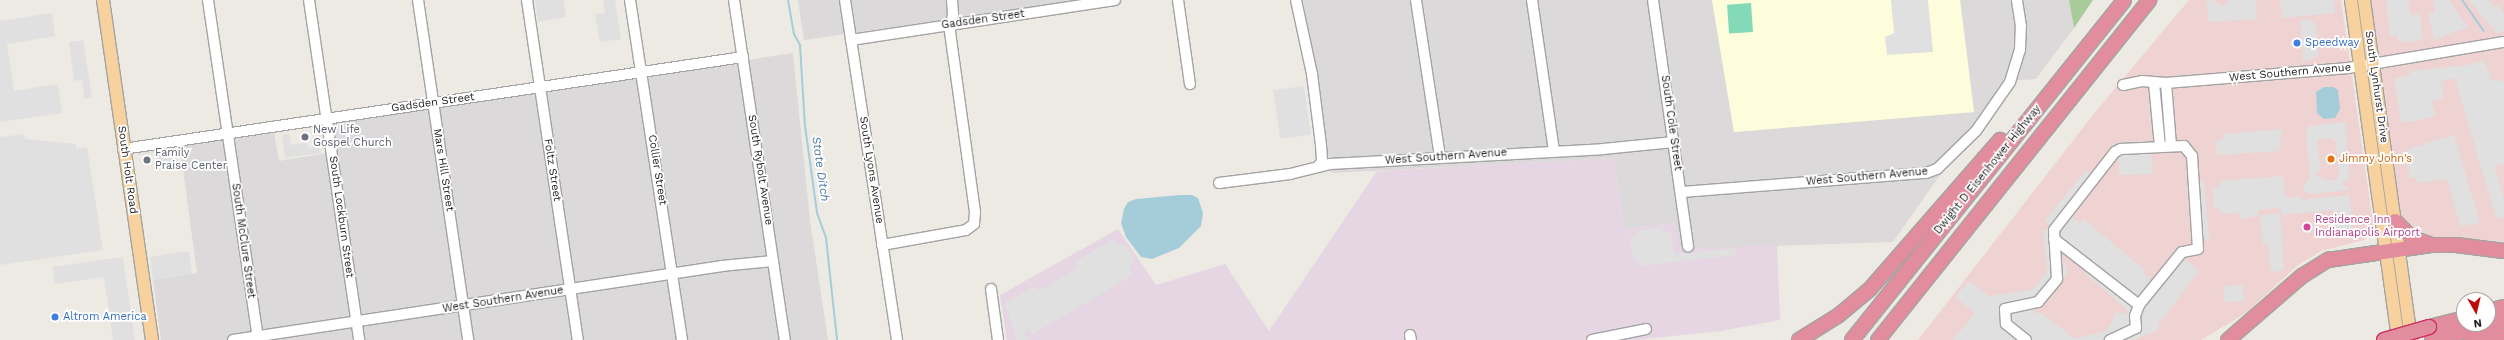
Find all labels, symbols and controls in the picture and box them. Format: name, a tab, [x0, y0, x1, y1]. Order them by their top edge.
street label: Gadsden Street	[941, 8, 1025, 32]
street label: South Lynhurst Drive	[2362, 30, 2390, 144]
place label: Speedway	[2305, 36, 2359, 50]
marker: Speedway	[2292, 38, 2302, 48]
street label: West Southern Avenue	[2228, 61, 2352, 85]
street label: South Cole Street	[1658, 74, 1684, 172]
street label: Gadsden Street	[391, 91, 475, 115]
street label: Dwight D Eisenhower Highway	[1932, 103, 2044, 237]
street label: South Rybolt Avenue	[745, 114, 775, 226]
street label: South Lyons Avenue	[856, 115, 886, 225]
place label: New Life Gospel Church	[313, 124, 392, 150]
street label: South Holt Road	[114, 125, 140, 215]
street label: Mars Hill Street	[430, 128, 456, 212]
marker: New Life Gospel Church	[300, 132, 310, 142]
street label: Collier Street	[645, 134, 669, 206]
water label: State Ditch	[808, 136, 832, 202]
street label: Foltz Street	[541, 138, 563, 202]
street label: West Southern Avenue	[1384, 146, 1508, 168]
place label: Family Praise Center	[155, 147, 227, 173]
place label: Jimmy John's	[2339, 152, 2413, 166]
marker: Jimmy John's	[2326, 154, 2336, 164]
marker: Family Praise Center	[142, 155, 152, 165]
street label: South Lockburn Street	[326, 155, 356, 279]
street label: West Southern Avenue	[1805, 165, 1929, 189]
street label: South McClure Street	[228, 183, 258, 299]
place label: Residence Inn Indianapolis Airport	[2315, 214, 2420, 240]
marker: Residence Inn Indianapolis Airport	[2302, 222, 2312, 232]
street label: West Southern Avenue	[441, 284, 565, 316]
north arrow	[2456, 292, 2496, 332]
place label: Altrom America	[63, 310, 147, 324]
marker: Altrom America	[50, 312, 60, 322]
text: N	[2473, 316, 2483, 330]

